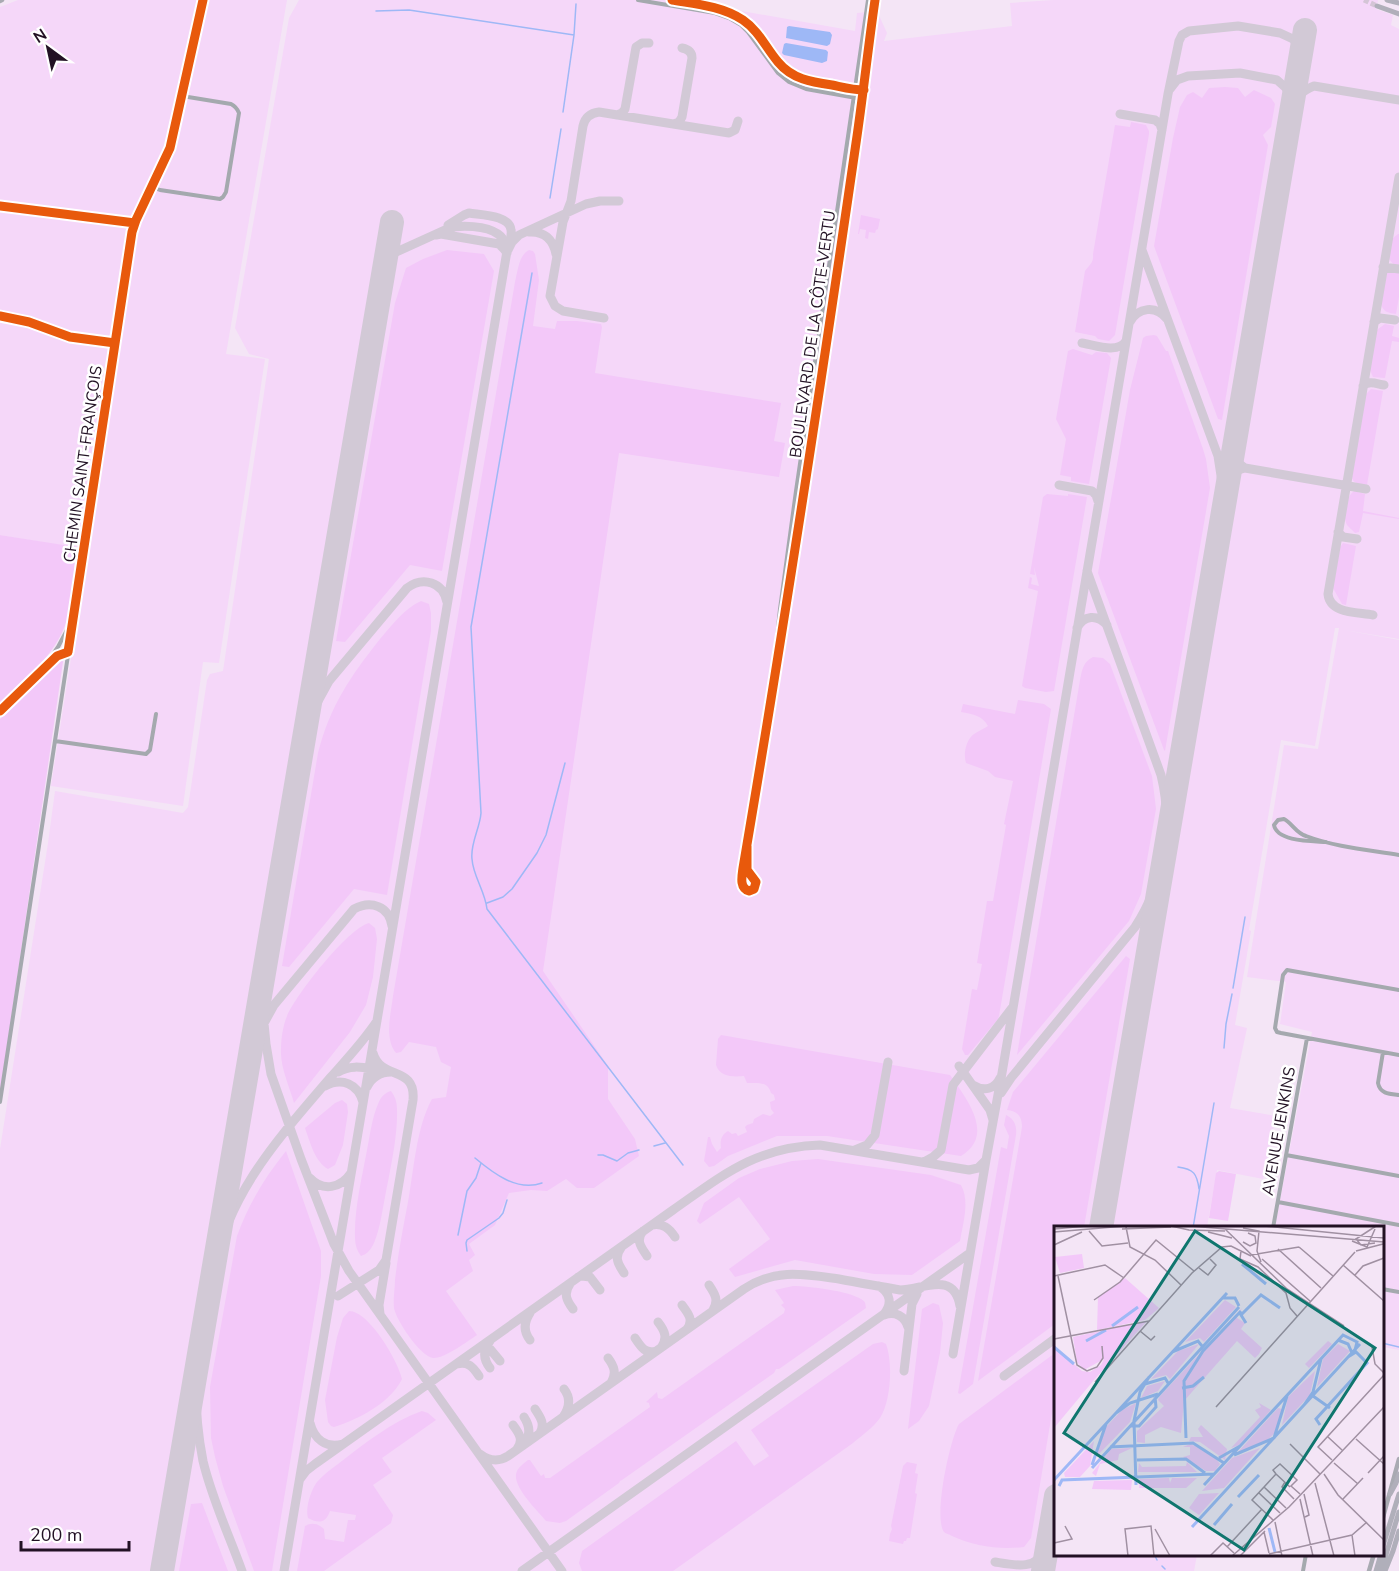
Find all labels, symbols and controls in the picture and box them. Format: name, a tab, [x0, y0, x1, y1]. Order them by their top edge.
north arrow	[18, 18, 78, 78]
text: N	[29, 24, 51, 49]
street label: BOULEVARD DE LA CÔTE-VERTU	[785, 209, 841, 459]
street label: CHEMIN SAINT-FRANÇOIS	[58, 364, 108, 564]
street label: AVENUE JENKINS	[1257, 1065, 1301, 1197]
inset map	[1054, 1226, 1384, 1556]
scale bar	[21, 1514, 129, 1552]
text: 200 m	[30, 1523, 82, 1547]

